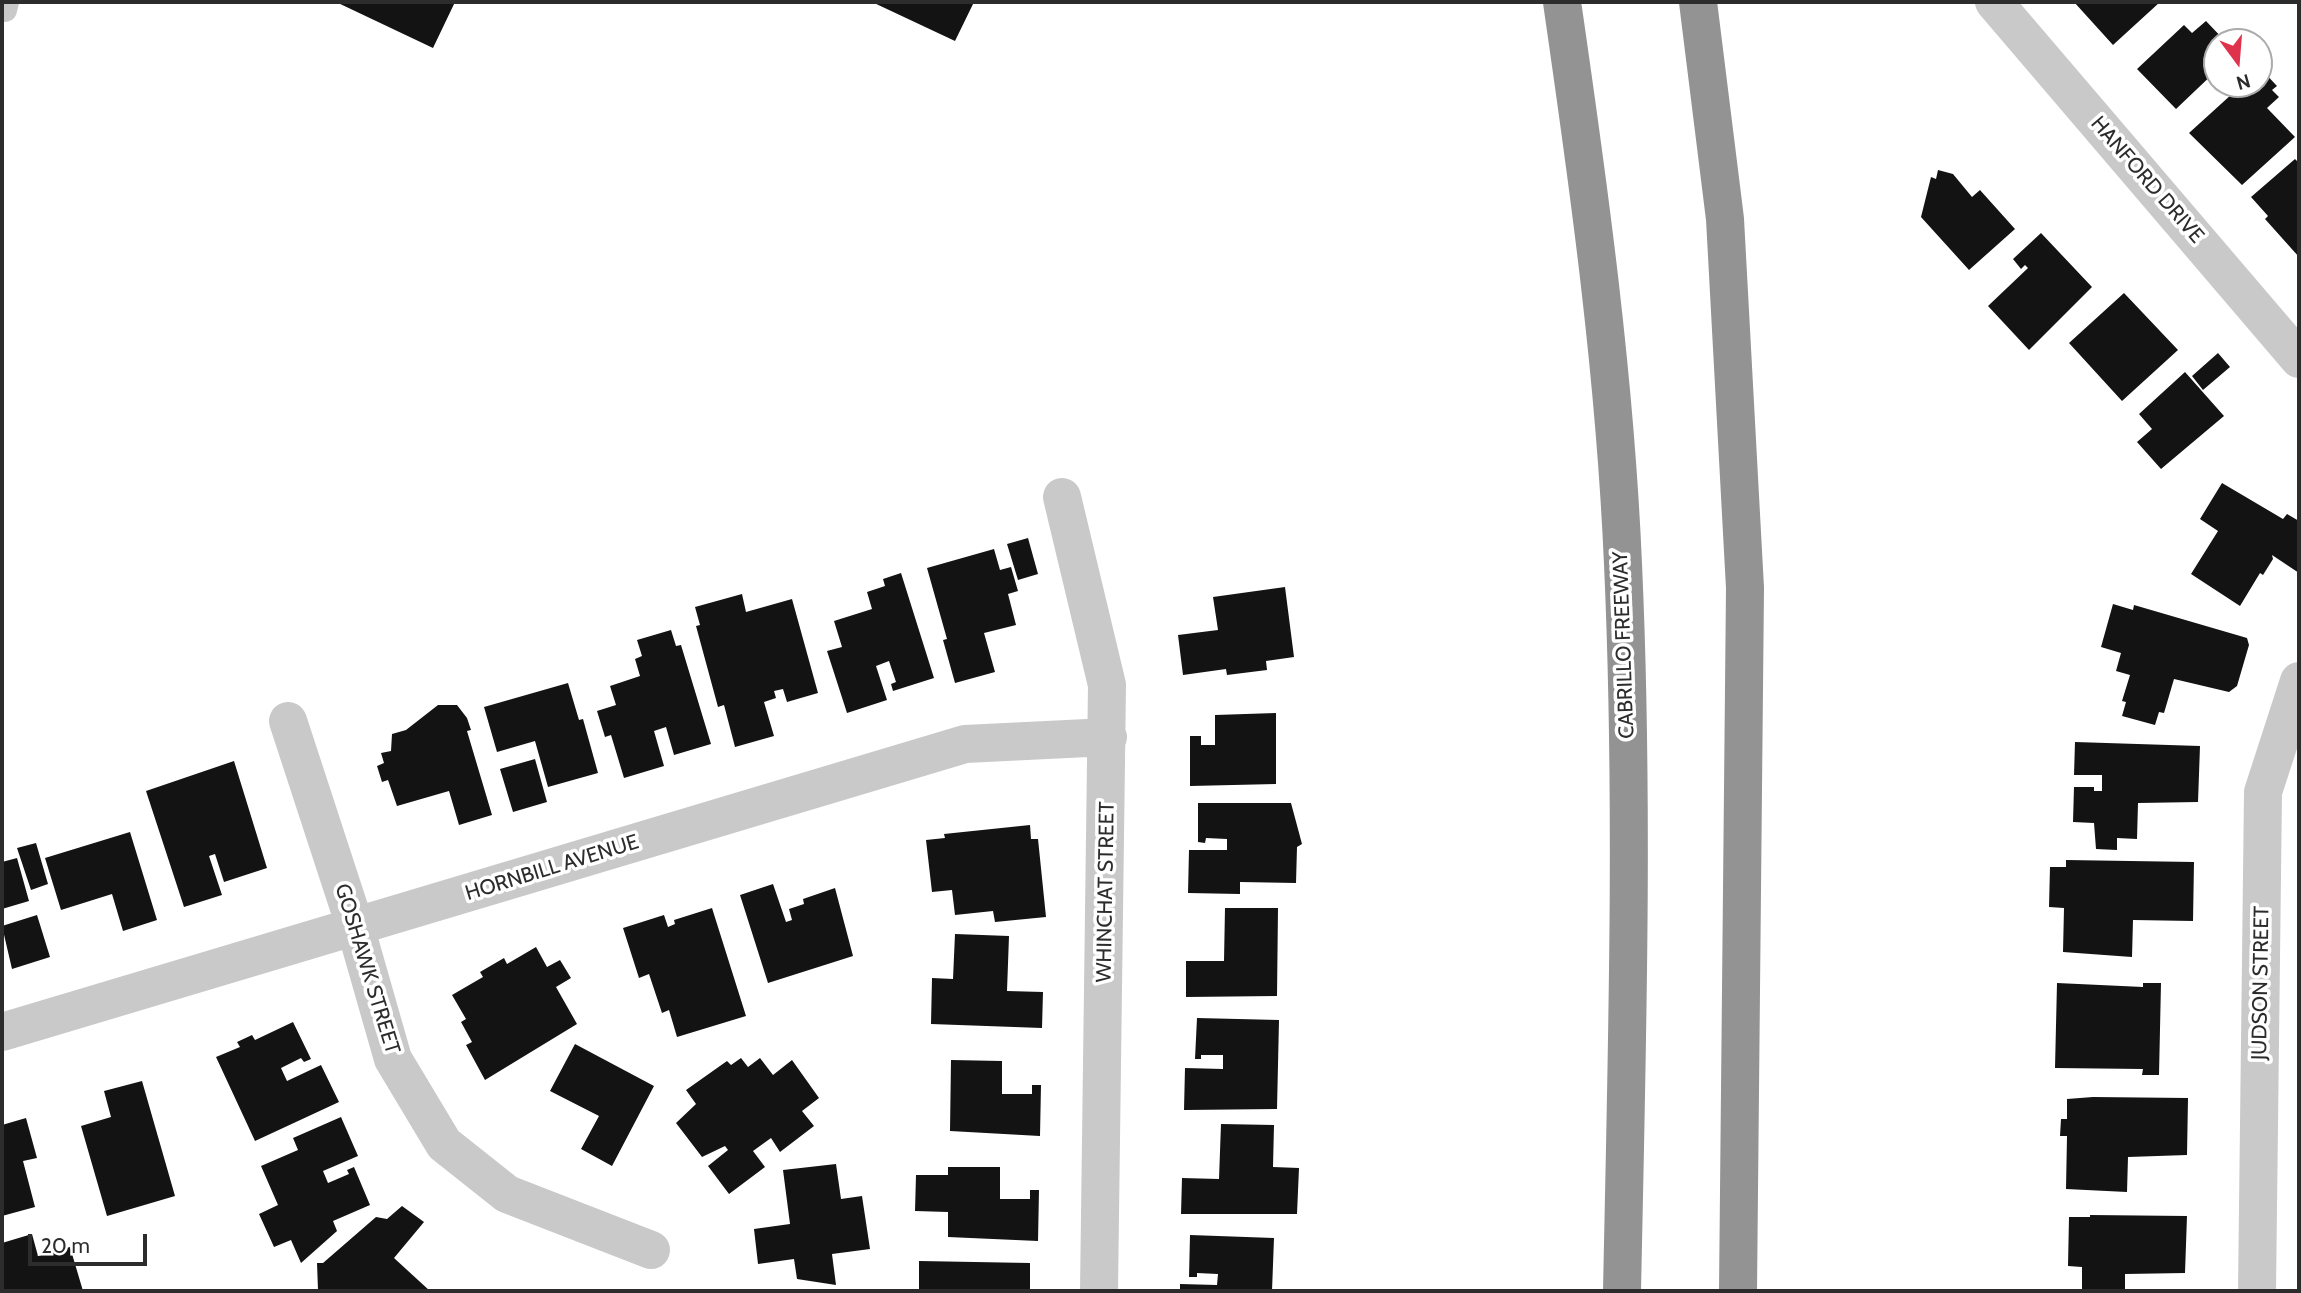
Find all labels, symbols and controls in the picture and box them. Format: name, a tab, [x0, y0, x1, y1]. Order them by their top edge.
north arrow	[2203, 28, 2273, 98]
text: N	[2234, 69, 2253, 95]
street label: HANFORD DRIVE	[2085, 111, 2209, 249]
street label: CABRILLO FREEWAY	[1608, 551, 1640, 739]
street label: WHINCHAT STREET	[1092, 801, 1120, 983]
street label: HORNBILL AVENUE	[462, 830, 642, 906]
street label: GOSHAWK STREET	[329, 881, 405, 1057]
street label: JUDSON STREET	[2247, 906, 2275, 1060]
scale bar	[32, 1220, 150, 1264]
text: 20 m	[41, 1233, 90, 1258]

